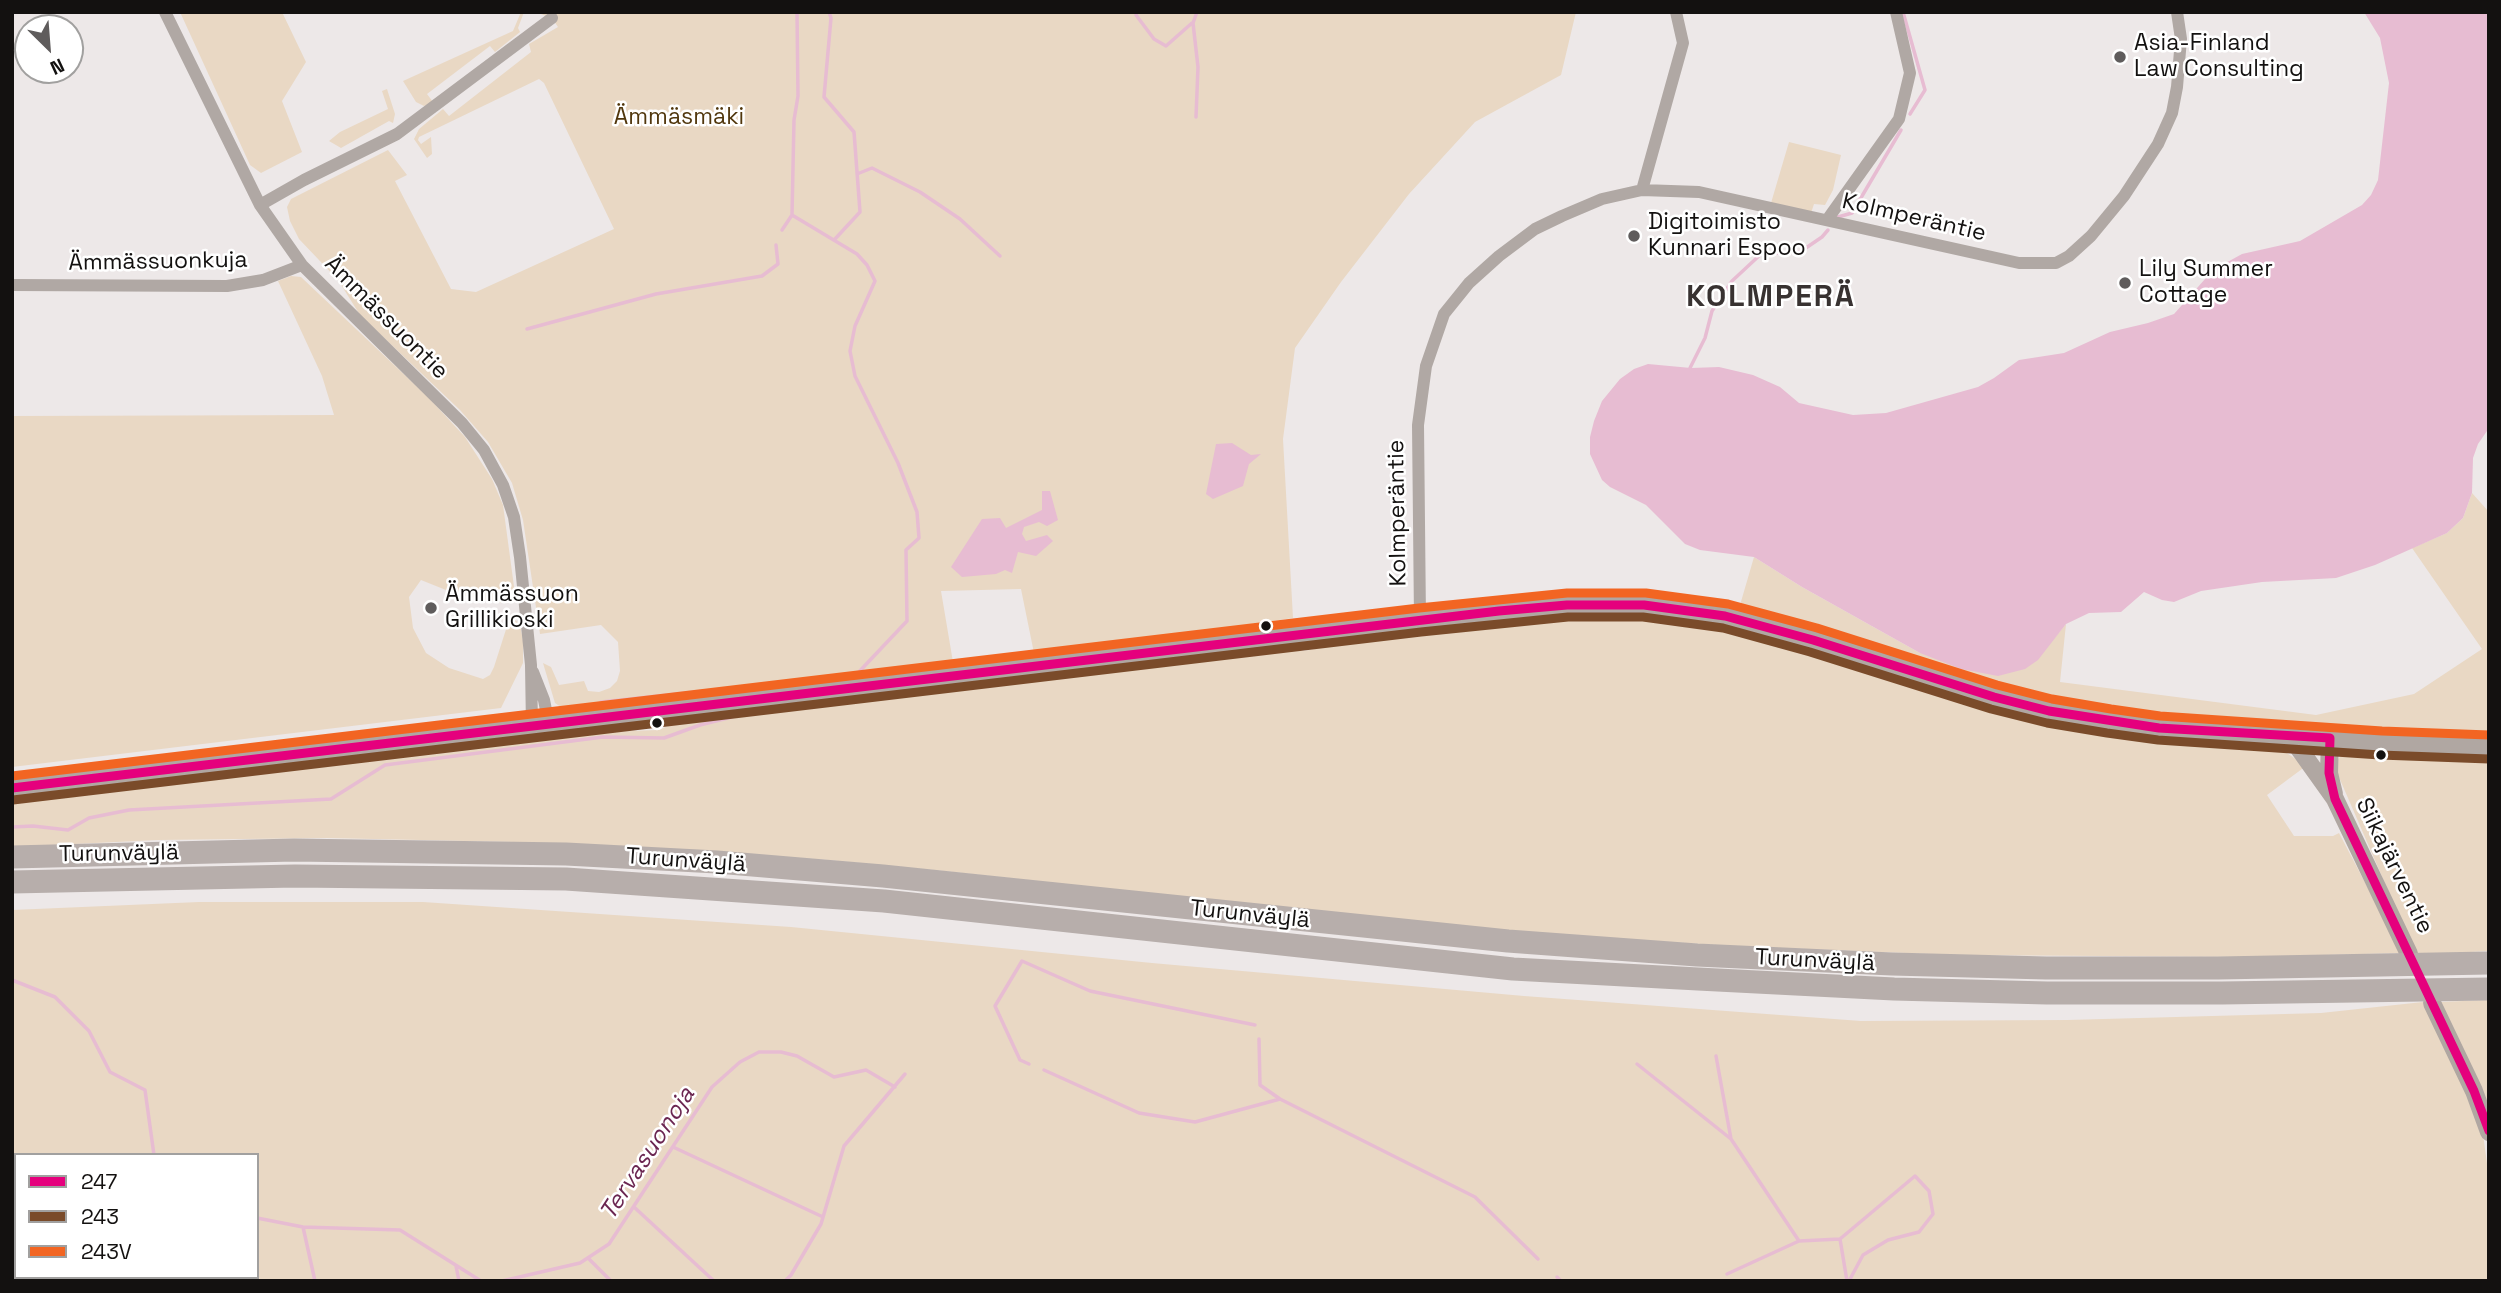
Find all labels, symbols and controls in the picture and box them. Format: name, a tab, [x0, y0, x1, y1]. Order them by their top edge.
north arrow	[14, 14, 84, 84]
place label: Asia-Finland Law Consulting	[2134, 30, 2304, 84]
marker: Asia-Finland Law Consulting	[2112, 49, 2128, 65]
text: N	[46, 53, 68, 81]
park label: Ämmäsmäki	[614, 104, 744, 132]
street label: Kolmperäntie	[1839, 188, 1989, 248]
place label: Digitoimisto Kunnari Espoo	[1648, 209, 1806, 263]
marker: Digitoimisto Kunnari Espoo	[1626, 228, 1642, 244]
street label: Ämmässuonkuja	[68, 247, 248, 277]
street label: Ämmässuontie	[318, 250, 454, 386]
place label: Lily Summer Cottage	[2139, 256, 2273, 310]
marker: Lily Summer Cottage	[2117, 275, 2133, 291]
district label: KOLMPERÄ	[1687, 280, 1855, 316]
street label: Kolmperäntie	[1383, 439, 1413, 587]
place label: Ämmässuon Grillikioski	[445, 581, 579, 635]
marker: Ämmässuon Grillikioski	[423, 600, 439, 616]
unlabelled marker	[1259, 619, 1273, 633]
unlabelled marker	[650, 716, 664, 730]
unlabelled marker	[2374, 748, 2388, 762]
street label: Siikajärventie	[2349, 794, 2439, 938]
street label: Turunväylä	[59, 839, 179, 869]
street label: Turunväylä	[625, 843, 747, 879]
street label: Turunväylä	[1189, 895, 1311, 935]
street label: Turunväylä	[1754, 944, 1876, 978]
water label: Tervasuonoja	[594, 1082, 702, 1226]
legend	[14, 1153, 259, 1279]
text: 247	[81, 1168, 117, 1195]
text: 243	[81, 1203, 119, 1230]
text: 243V	[81, 1238, 132, 1265]

